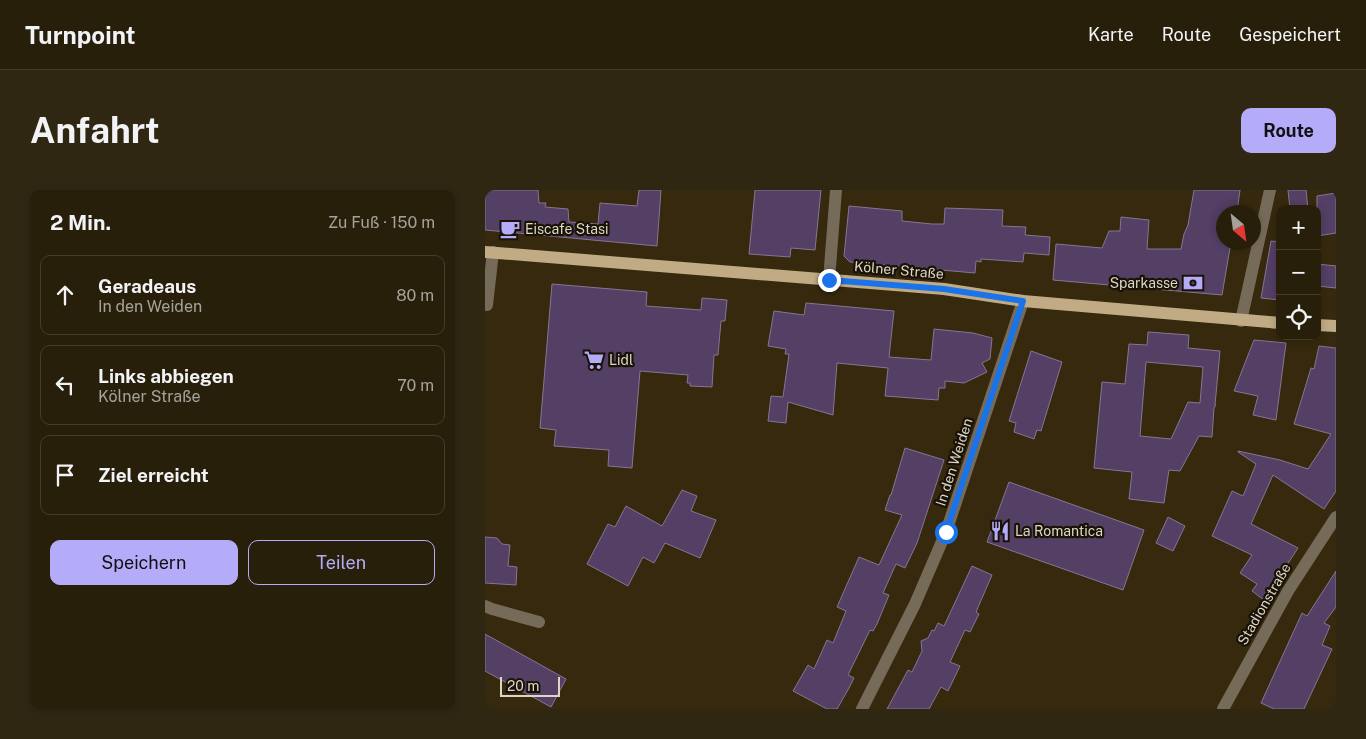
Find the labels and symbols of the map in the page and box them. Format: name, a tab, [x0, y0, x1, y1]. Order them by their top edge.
north arrow	[1216, 205, 1261, 250]
cafe icon: Eiscafe Stasi	[499, 218, 521, 240]
place label: Eiscafe Stasi	[525, 221, 609, 237]
street label: Kölner Straße	[854, 258, 944, 282]
route end	[818, 269, 841, 292]
bank icon: Sparkasse	[1182, 272, 1204, 294]
place label: Sparkasse	[1110, 275, 1178, 291]
supermarket icon: Lidl	[583, 349, 605, 371]
place label: Lidl	[609, 352, 633, 368]
street label: In den Weiden	[932, 416, 976, 508]
restaurant icon: La Romantica	[989, 520, 1011, 542]
route start	[935, 521, 958, 544]
place label: La Romantica	[1015, 523, 1103, 539]
street label: Stadionstraße	[1234, 560, 1294, 648]
scale bar	[500, 674, 560, 697]

